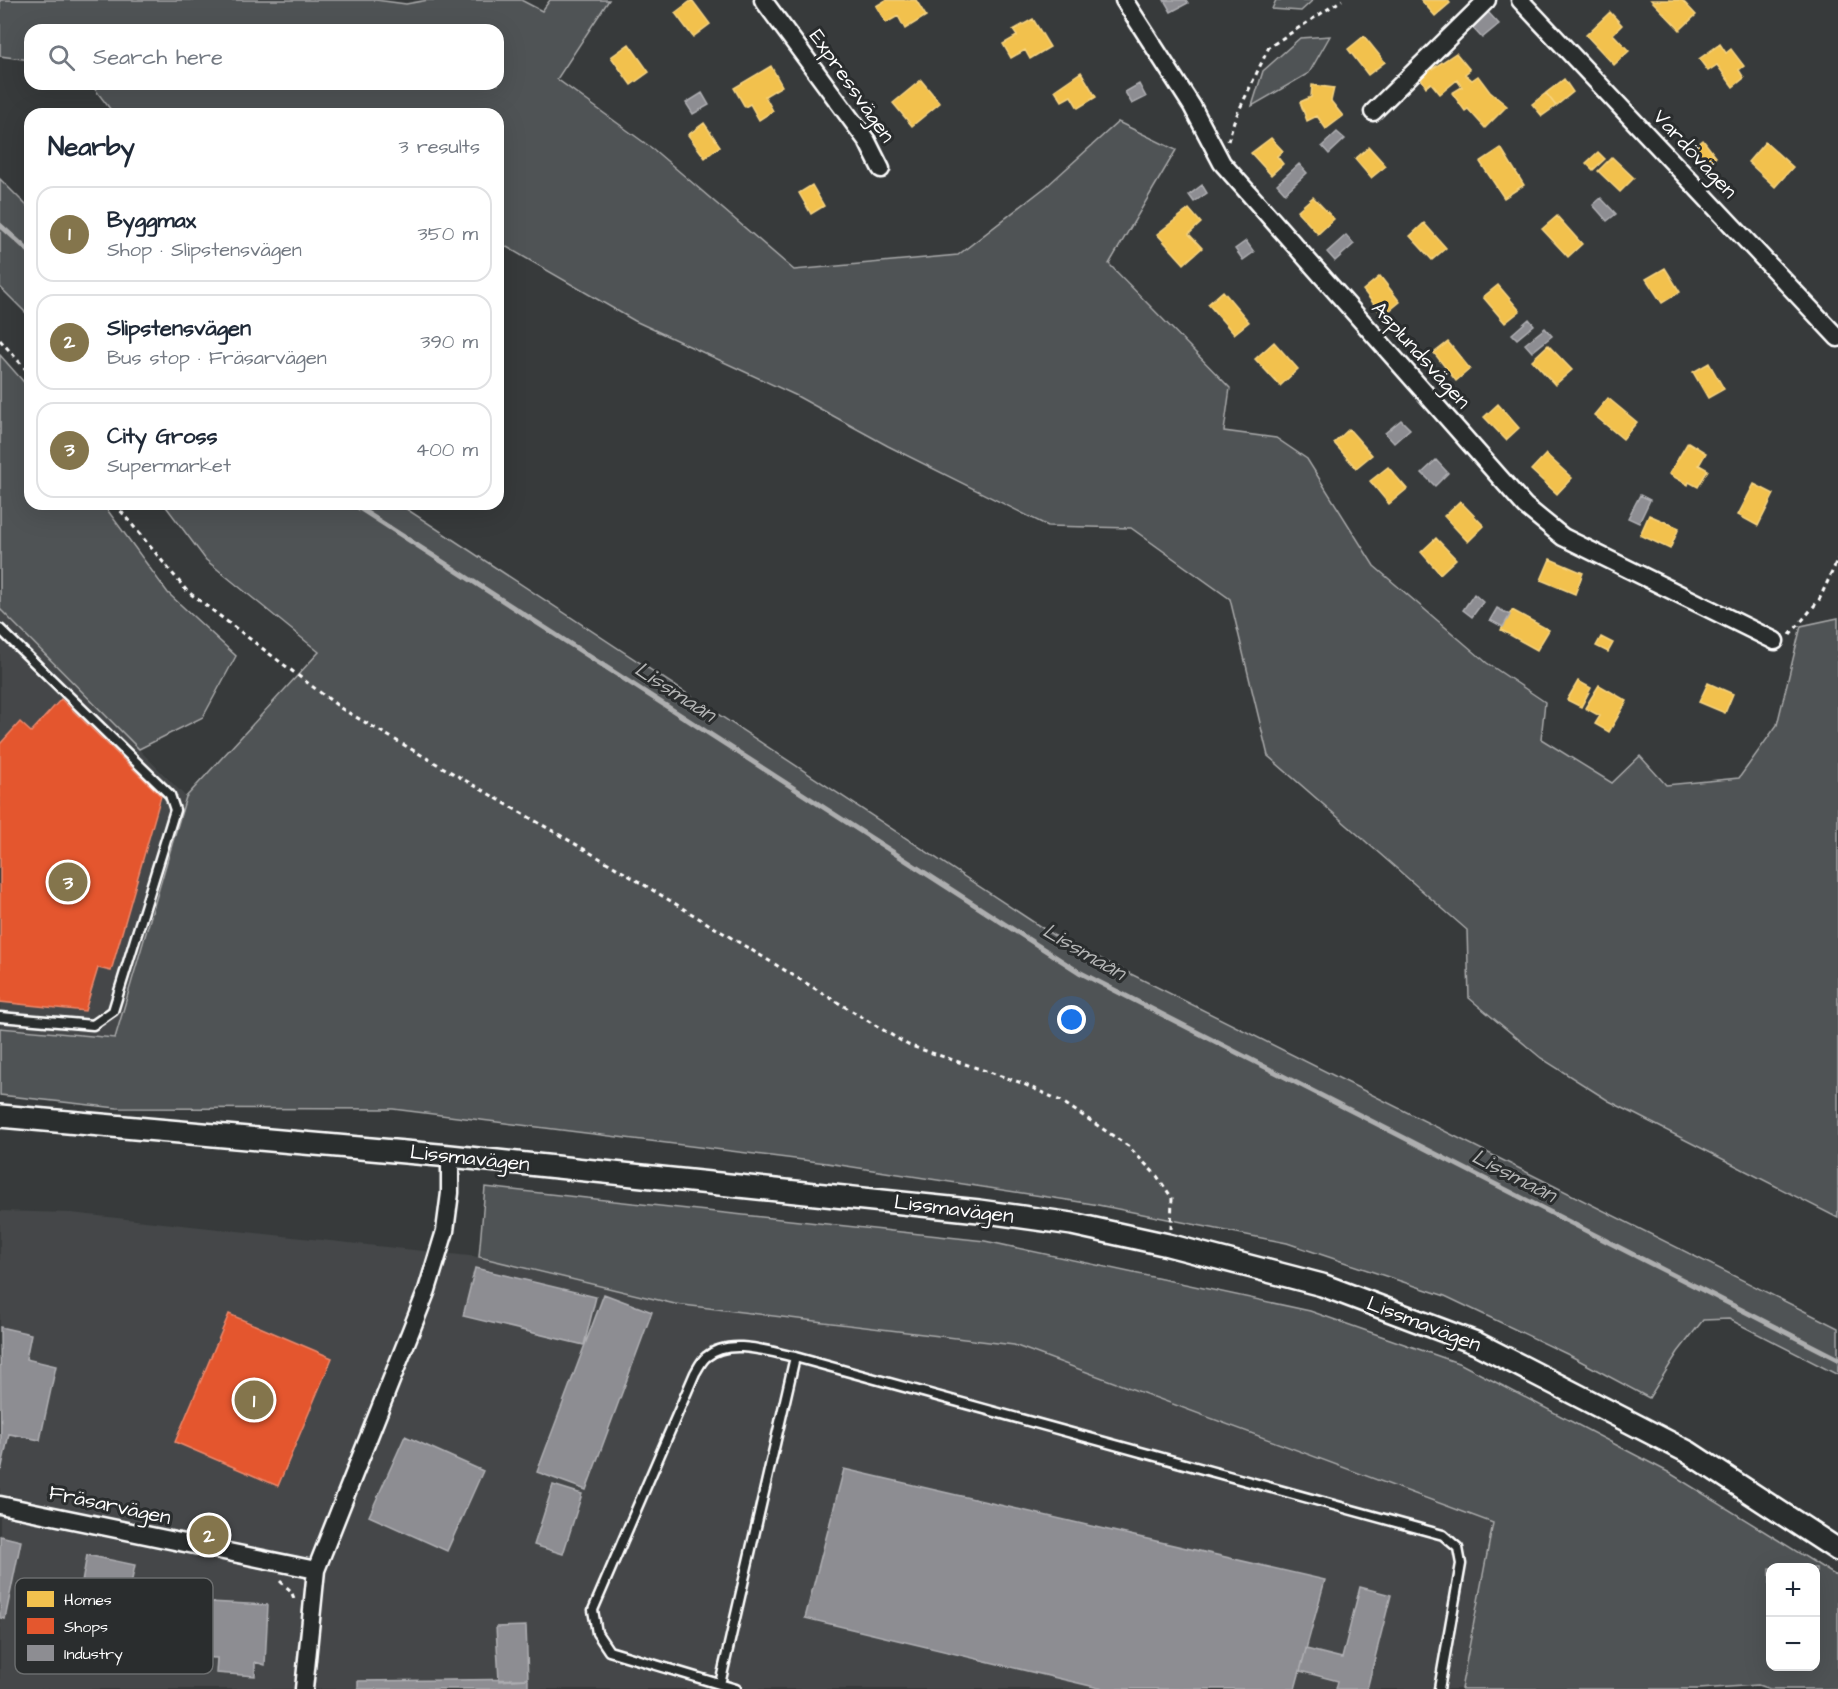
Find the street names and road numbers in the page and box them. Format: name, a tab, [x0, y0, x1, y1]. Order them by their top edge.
street label: Expressvägen	[801, 23, 902, 150]
street label: Vardövägen	[1645, 103, 1744, 206]
street label: Asplundsvägen	[1363, 295, 1477, 416]
street label: Lissmavägen	[409, 1137, 531, 1181]
street label: Lissmavägen	[892, 1187, 1015, 1233]
street label: Lissmavägen	[1362, 1289, 1485, 1361]
street label: Fräsarvägen	[46, 1478, 174, 1534]

